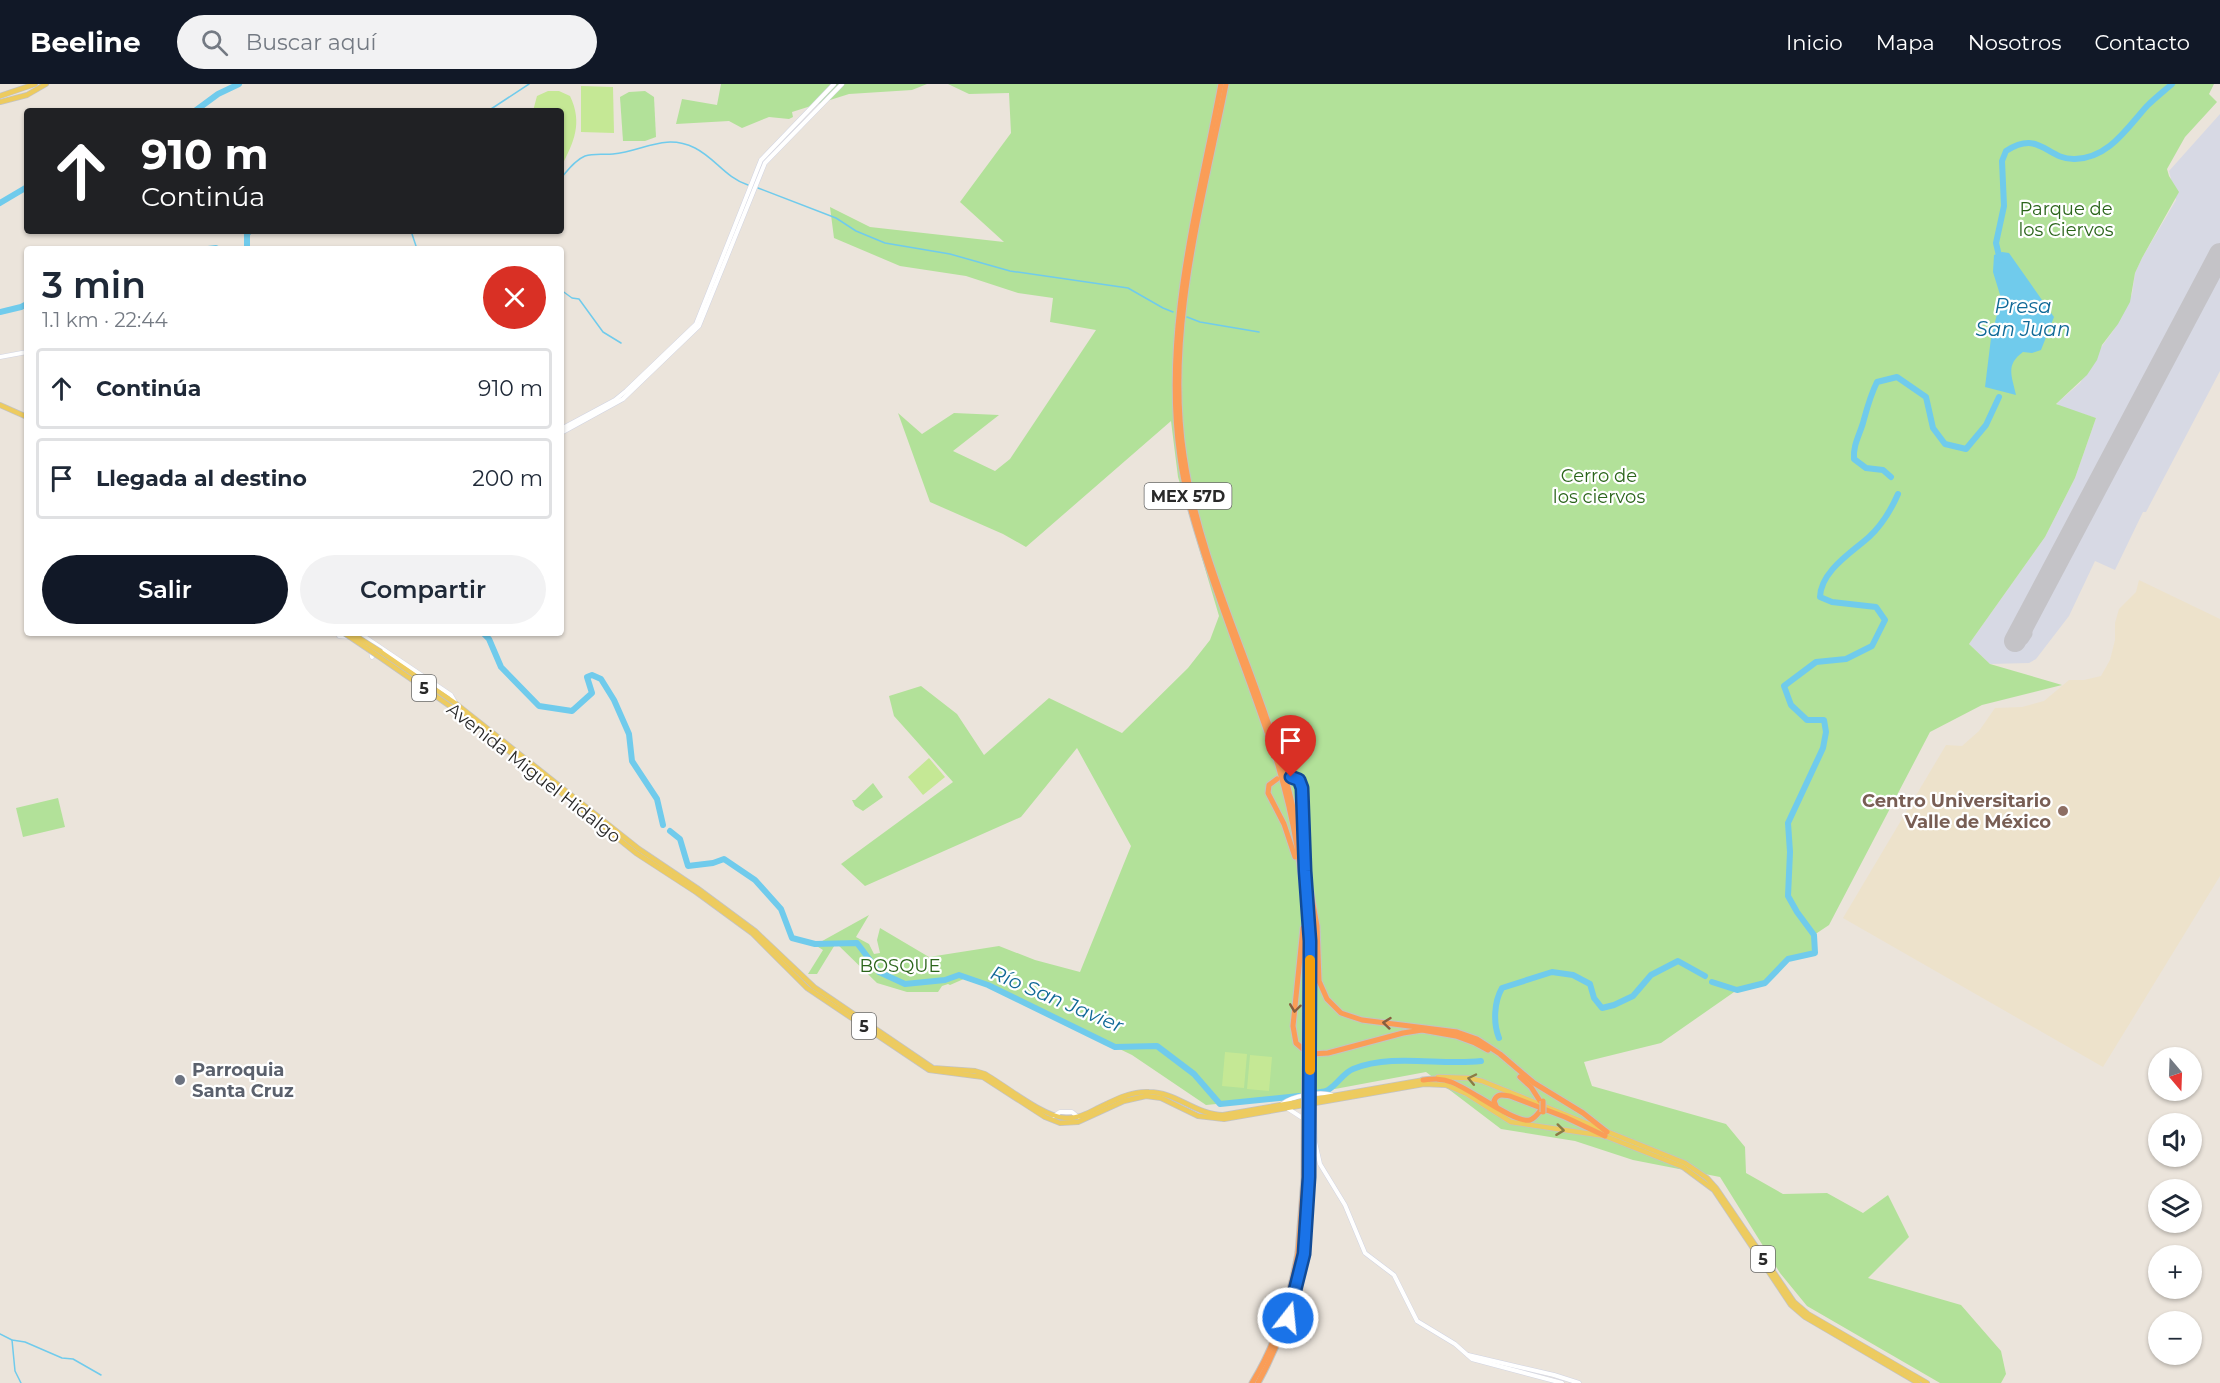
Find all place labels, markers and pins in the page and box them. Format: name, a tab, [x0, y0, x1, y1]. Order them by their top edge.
pin	[1265, 715, 1316, 777]
place label: Centro Universitario Valle de México	[1862, 790, 2051, 833]
marker: Centro Universitario Valle de México	[2056, 804, 2070, 818]
place label: Parroquia Santa Cruz	[192, 1059, 294, 1102]
marker: Parroquia Santa Cruz	[173, 1073, 187, 1087]

